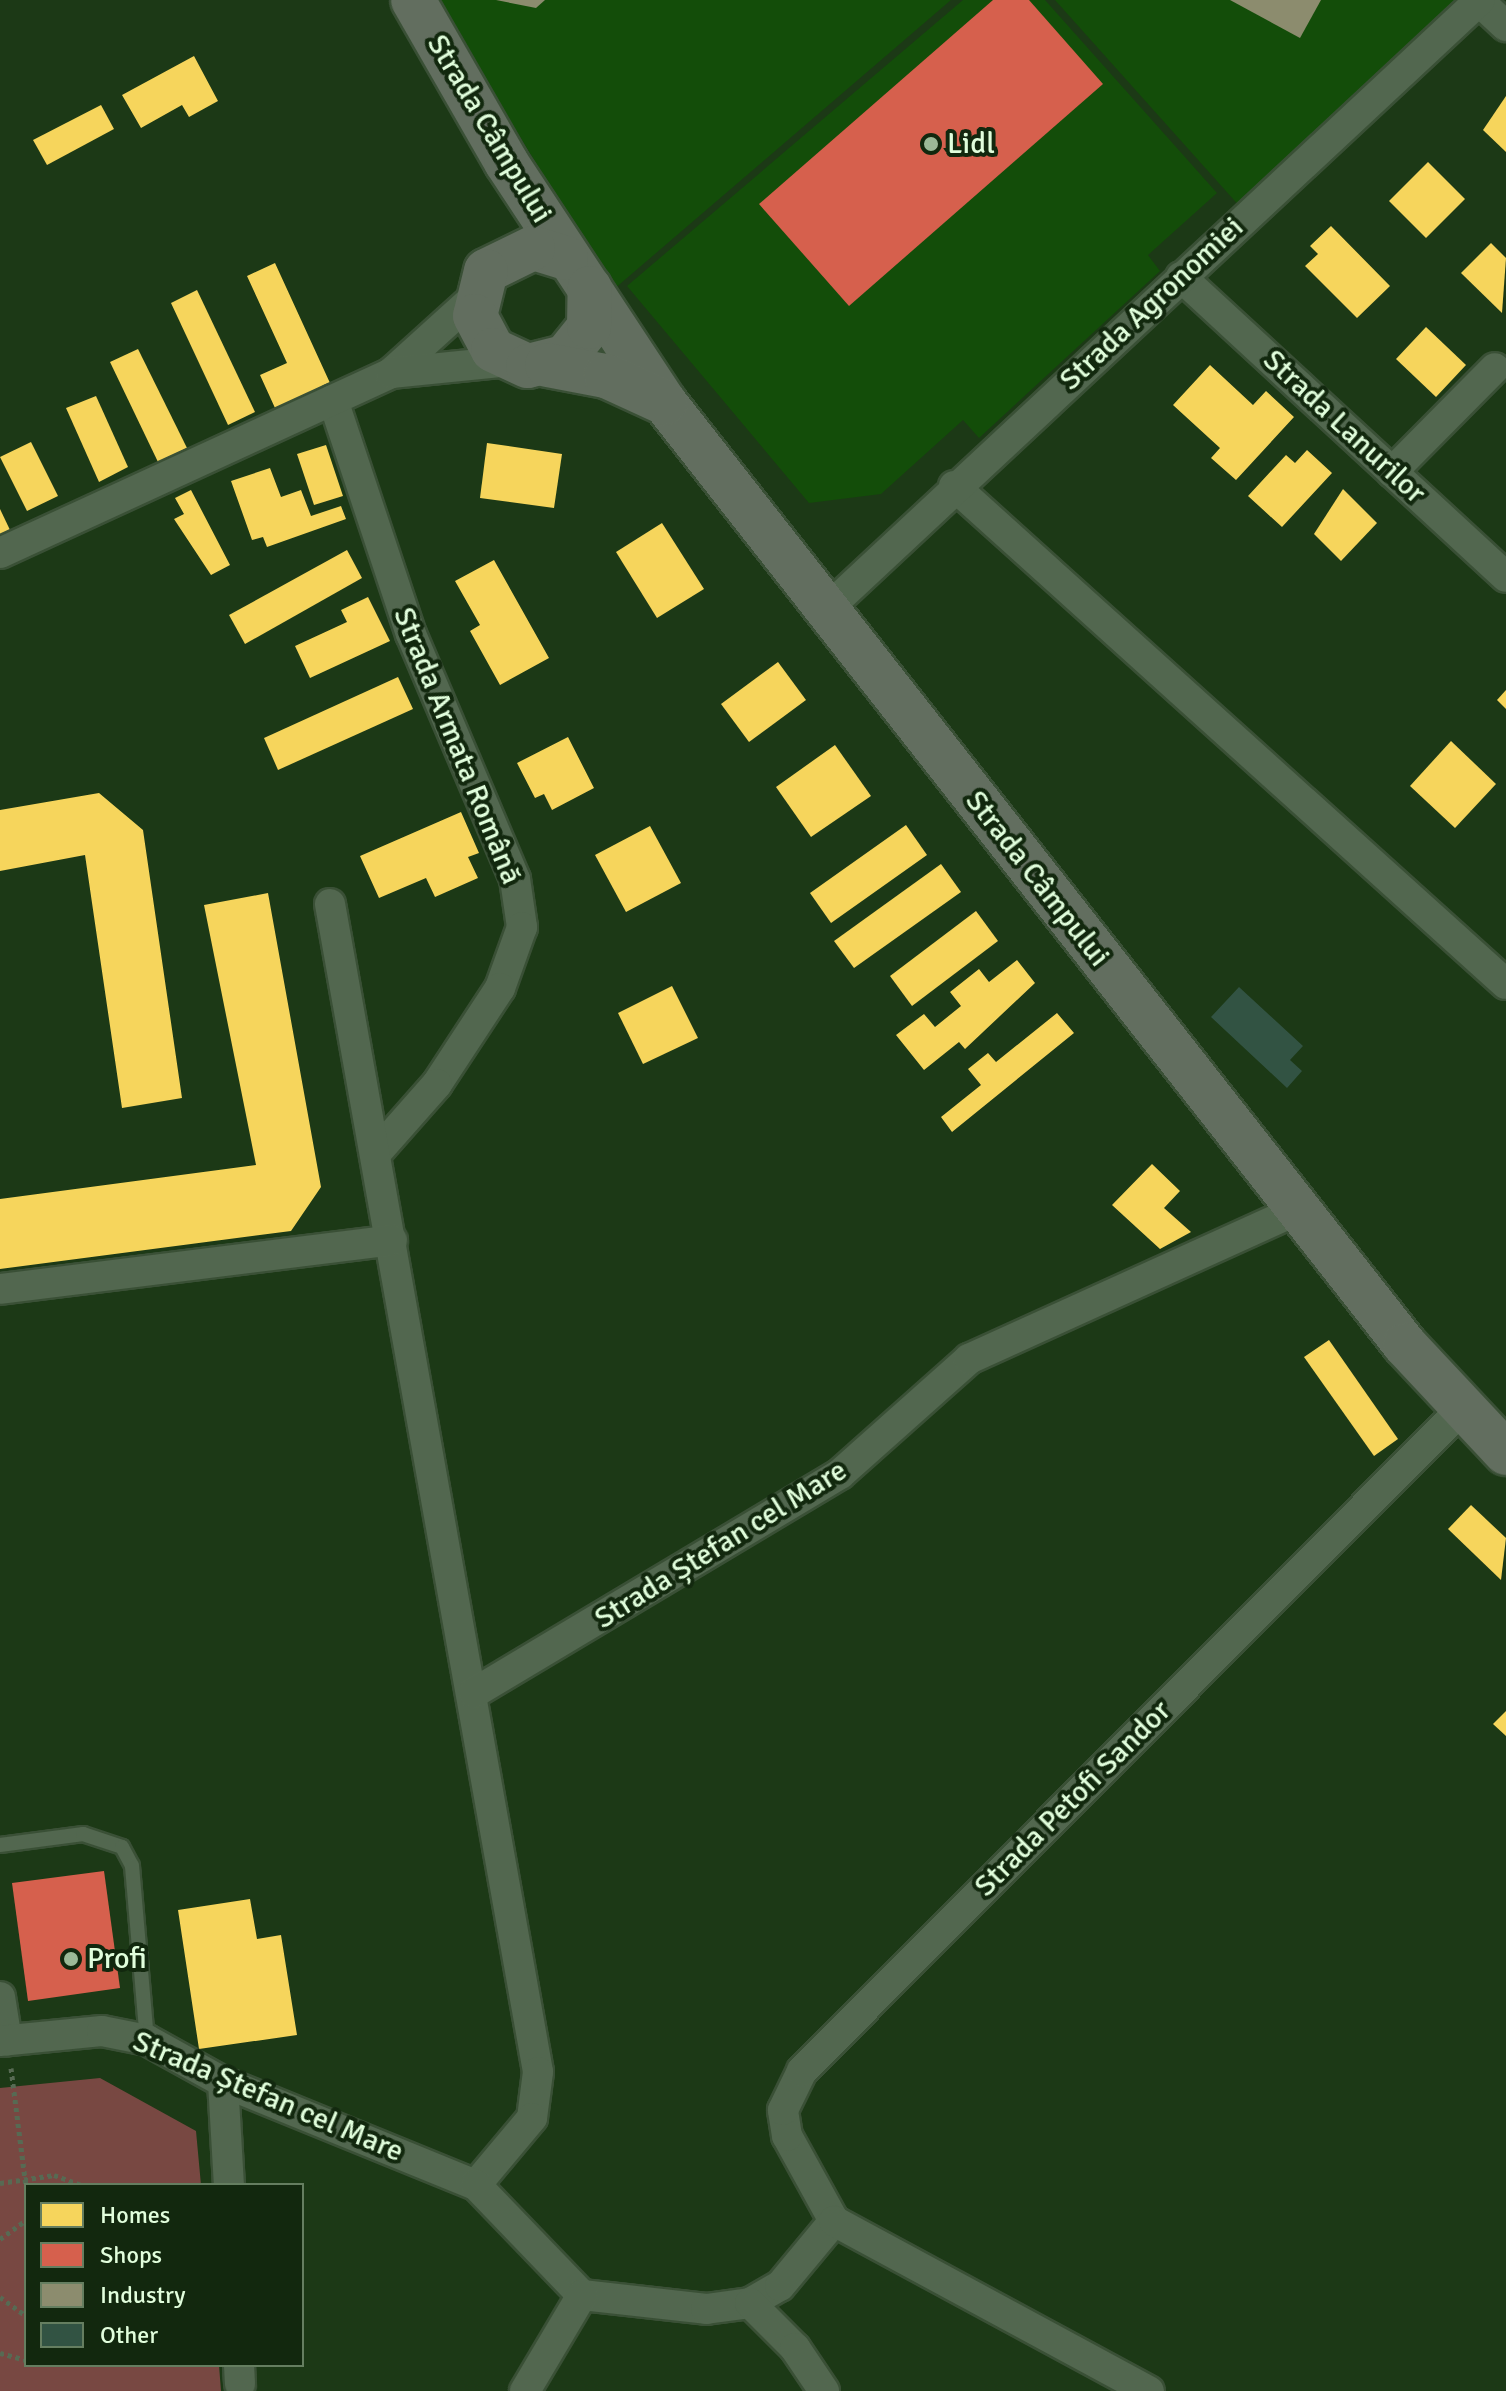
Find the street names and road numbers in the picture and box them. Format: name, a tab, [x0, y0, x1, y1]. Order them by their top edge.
street label: Strada Câmpului	[419, 28, 559, 230]
street label: Strada Agronomiei	[1053, 210, 1251, 398]
street label: Strada Lanurilor	[1255, 343, 1433, 511]
street label: Strada Armata Română	[385, 602, 529, 890]
street label: Strada Câmpului	[957, 784, 1117, 974]
street label: Strada Ștefan cel Mare	[588, 1453, 854, 1637]
street label: Strada Petofi Sandor	[967, 1693, 1179, 1905]
street label: Strada Ștefan cel Mare	[127, 2024, 409, 2170]

